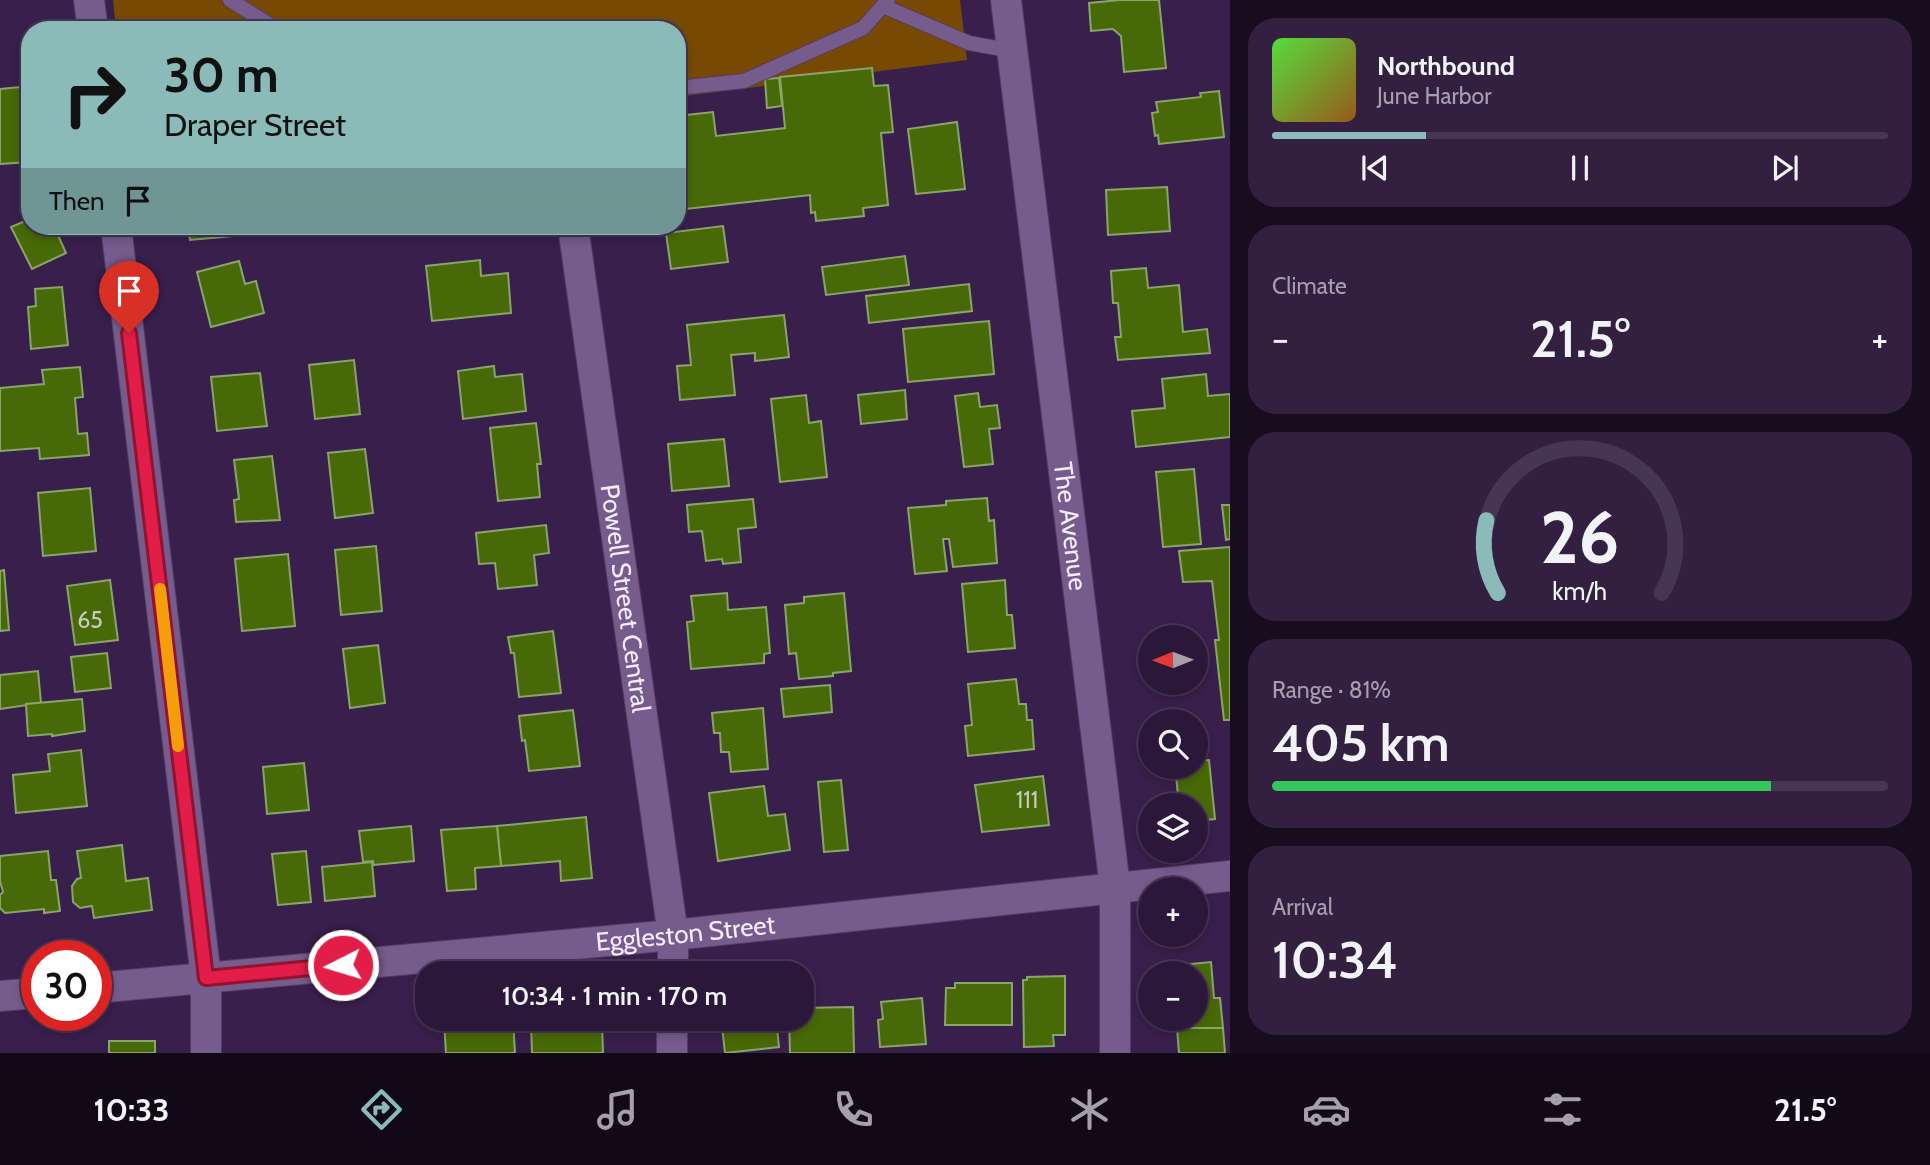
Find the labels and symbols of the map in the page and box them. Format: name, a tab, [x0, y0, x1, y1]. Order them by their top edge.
pin	[99, 261, 159, 333]
street label: The Avenue	[1047, 460, 1094, 592]
street label: Powell Street Central	[594, 482, 657, 715]
house number: 65	[77, 606, 103, 634]
north arrow	[1138, 625, 1208, 695]
house number: 111	[1016, 786, 1038, 814]
street label: Eggleston Street	[594, 908, 777, 958]
position arrow	[306, 928, 380, 1002]
speed limit sign: 30	[21, 940, 112, 1031]

